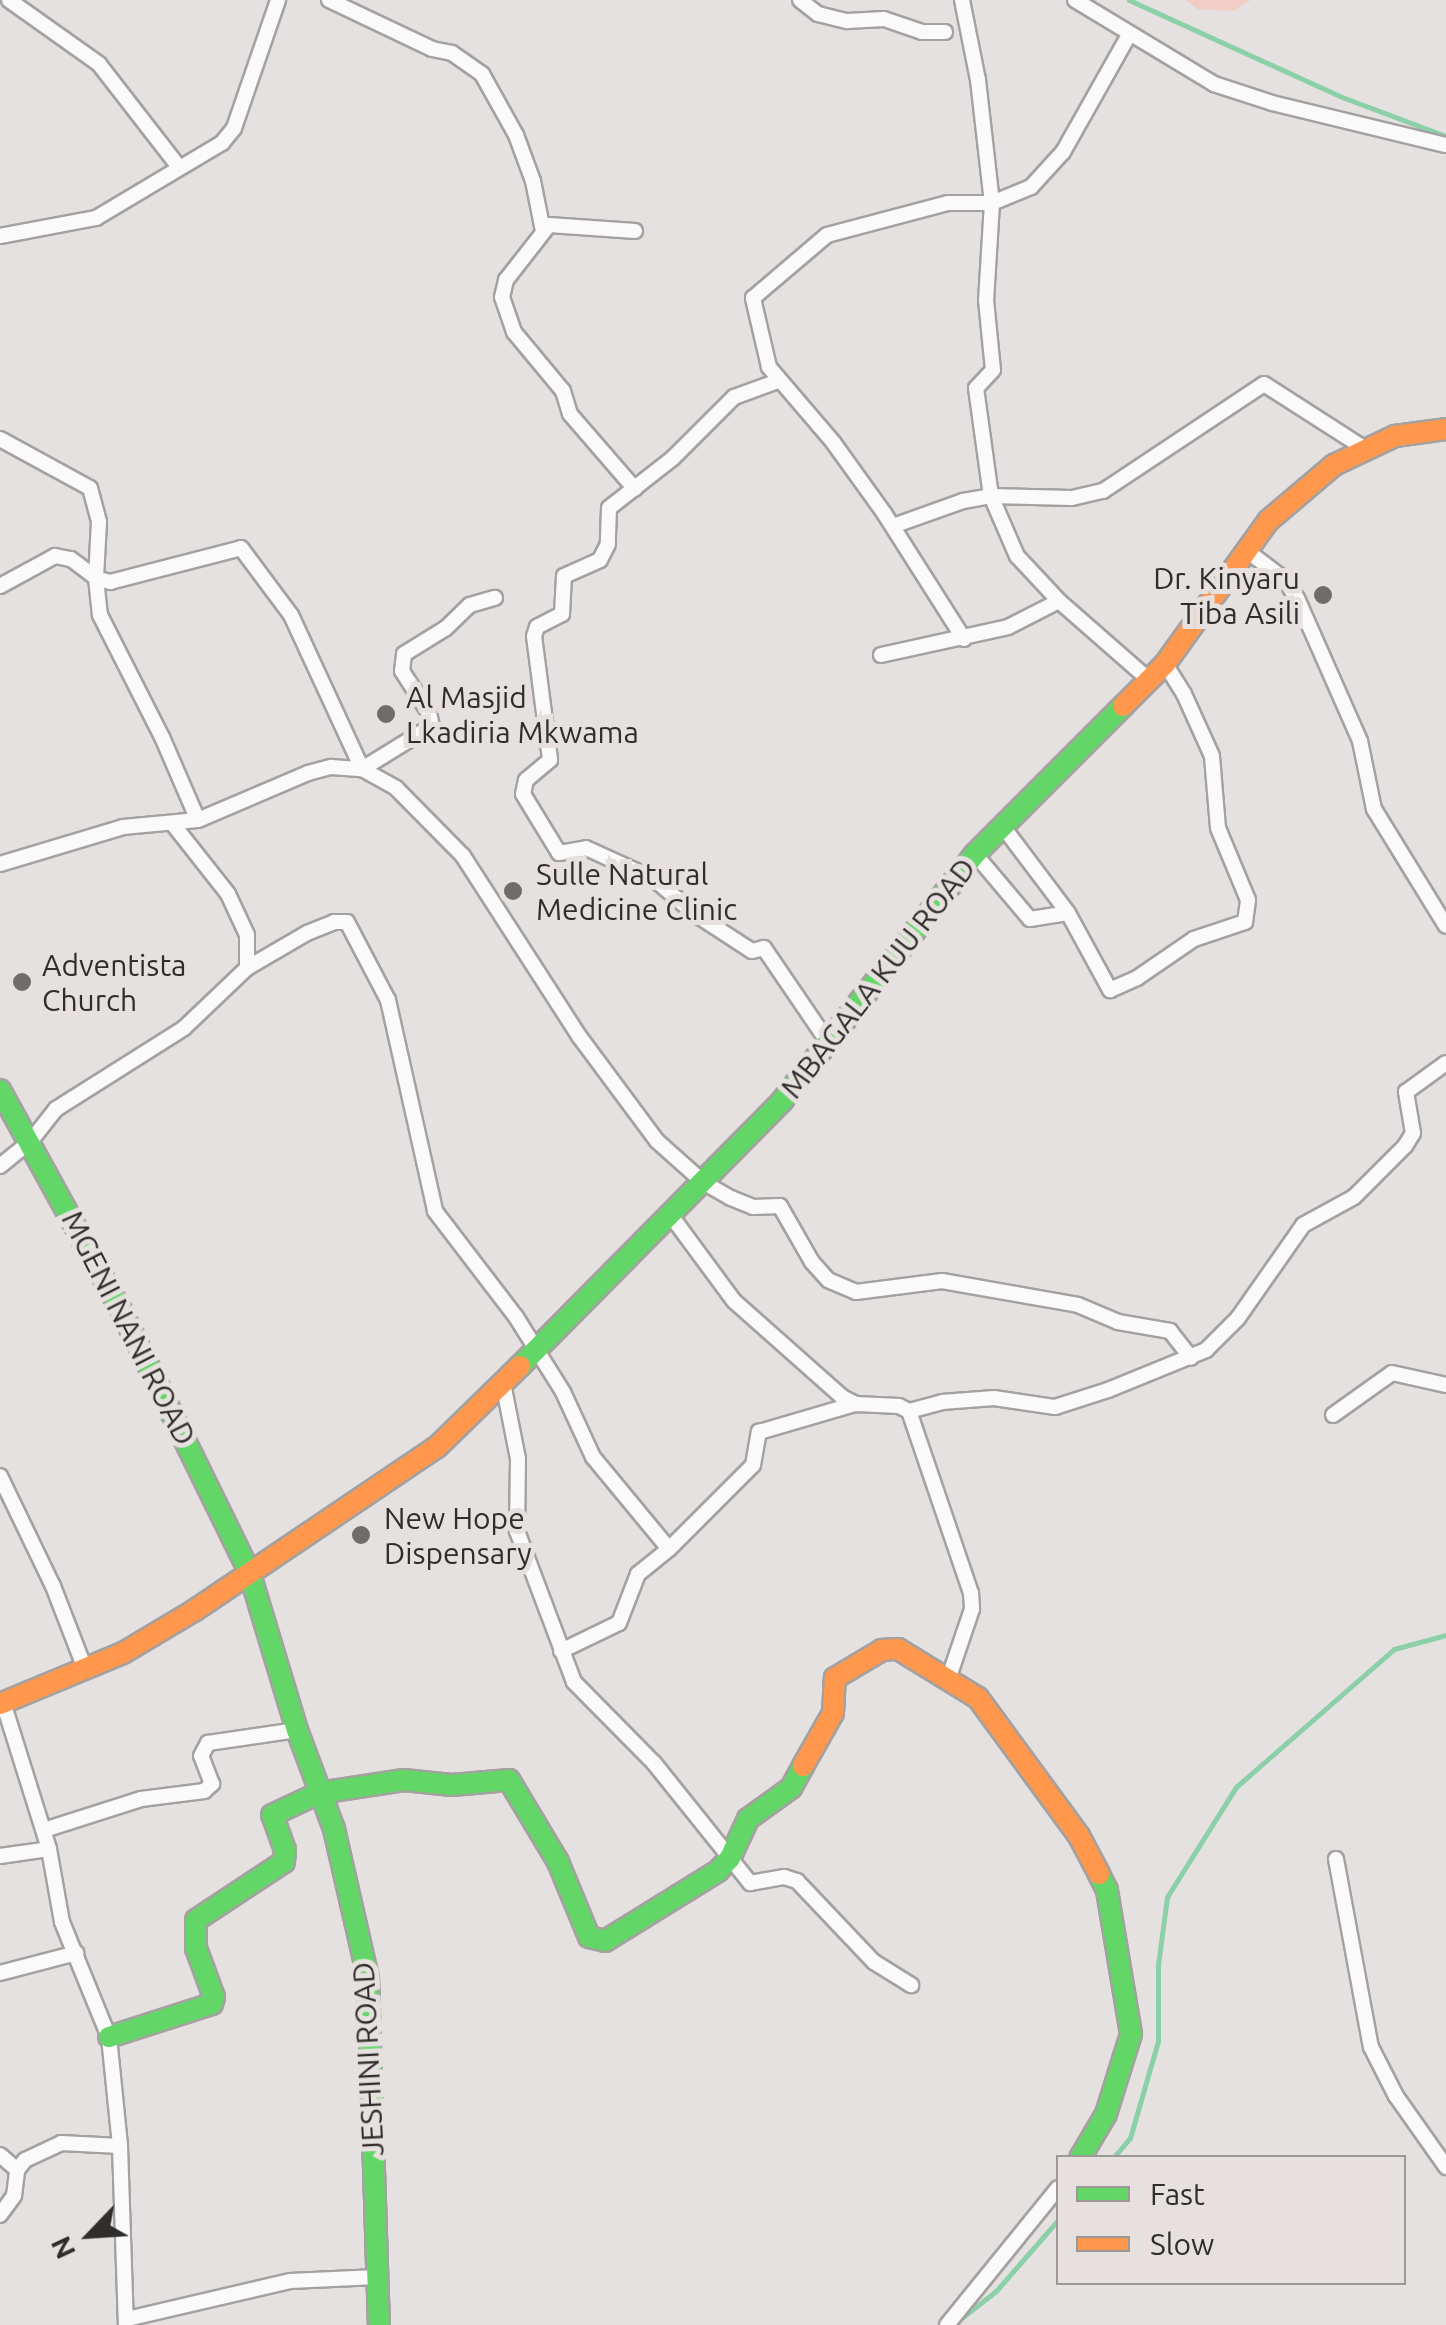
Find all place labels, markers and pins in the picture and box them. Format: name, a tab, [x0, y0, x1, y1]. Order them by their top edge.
place label: Dr. Kinyaru Tiba Asili	[1153, 560, 1300, 630]
marker: Dr. Kinyaru Tiba Asili	[1310, 582, 1336, 608]
place label: Al Masjid Lkadiria Mkwama	[406, 679, 639, 750]
marker: Al Masjid Lkadiria Mkwama	[375, 703, 397, 725]
place label: Sulle Natural Medicine Clinic	[536, 856, 737, 926]
marker: Sulle Natural Medicine Clinic	[500, 878, 526, 904]
place label: Adventista Church	[42, 947, 187, 1018]
marker: Adventista Church	[11, 971, 33, 993]
place label: New Hope Dispensary	[384, 1500, 532, 1570]
marker: New Hope Dispensary	[348, 1522, 374, 1548]

